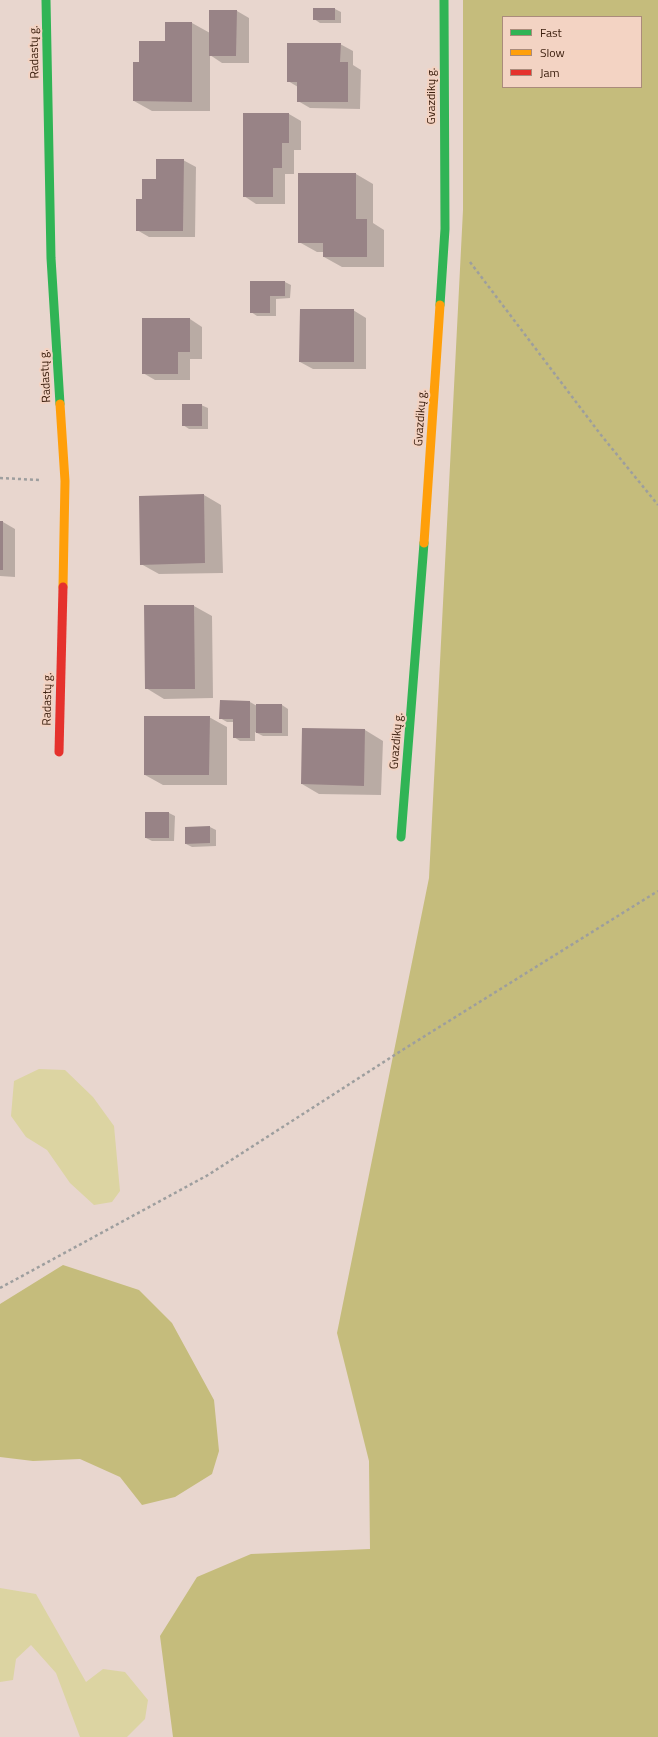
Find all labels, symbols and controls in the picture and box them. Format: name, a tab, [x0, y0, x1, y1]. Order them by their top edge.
legend	[502, 16, 642, 88]
text: Fast	[540, 23, 562, 42]
street label: Radastų g.	[27, 25, 43, 79]
text: Slow	[540, 43, 565, 62]
text: Jam	[540, 63, 560, 82]
street label: Gvazdikų g.	[425, 68, 439, 124]
street label: Radastų g.	[37, 349, 55, 403]
street label: Gvazdikų g.	[412, 389, 430, 447]
street label: Radastų g.	[40, 672, 56, 726]
street label: Gvazdikų g.	[387, 712, 407, 770]

